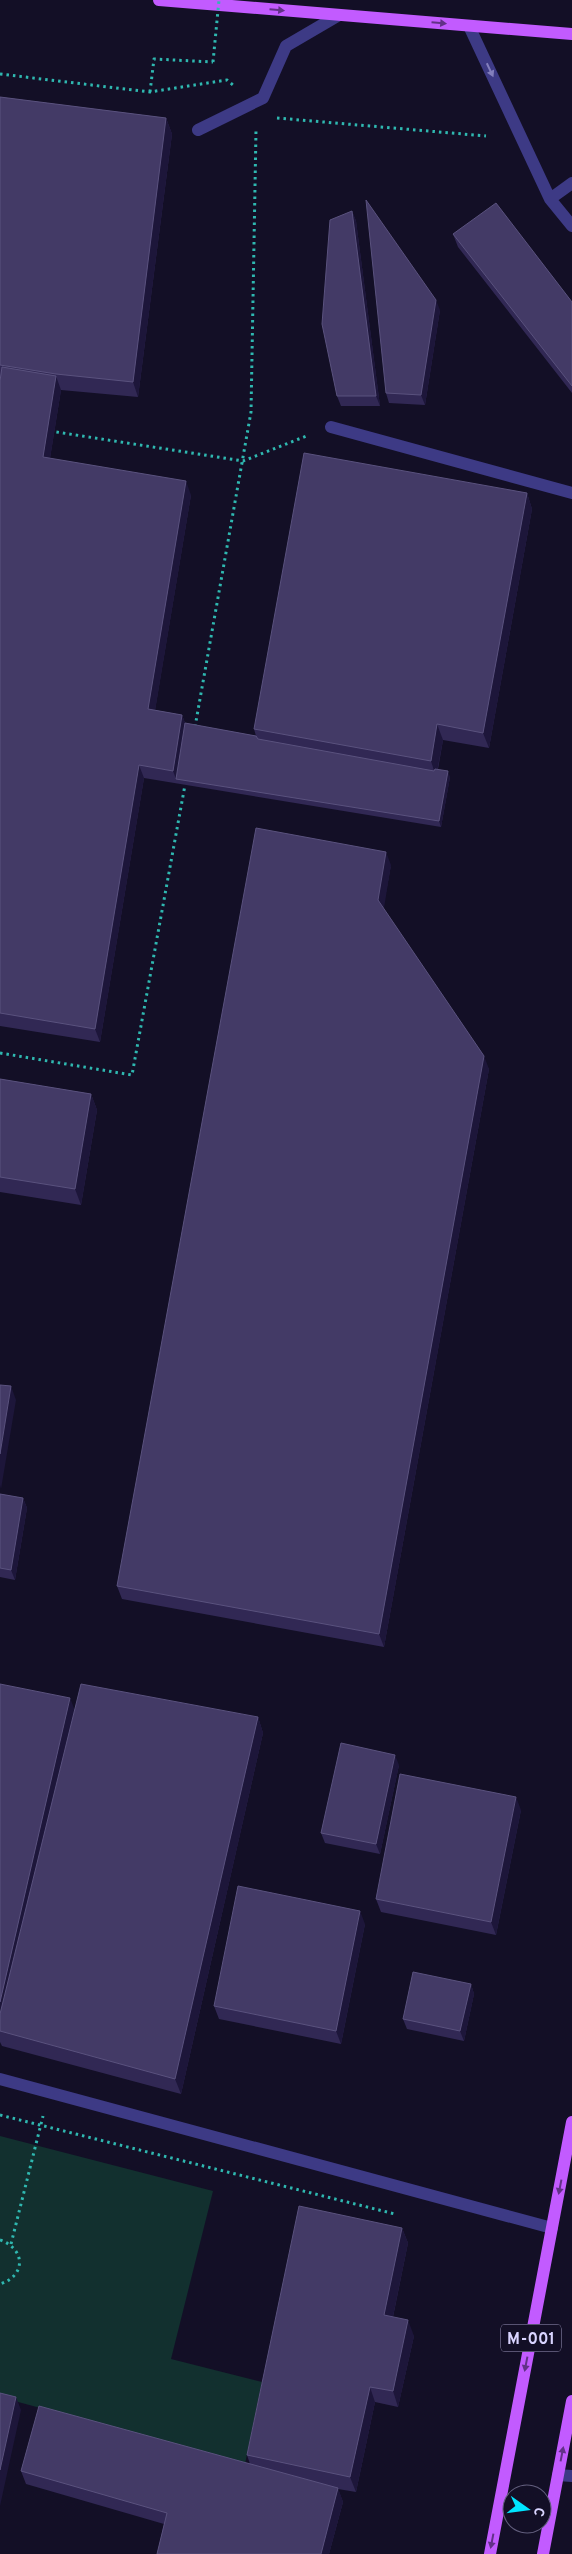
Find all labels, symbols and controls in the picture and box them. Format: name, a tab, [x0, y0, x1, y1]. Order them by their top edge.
one-way arrow	[269, 6, 285, 14]
one-way arrow	[431, 19, 447, 27]
one-way arrow	[486, 62, 494, 77]
one-way arrow	[555, 2179, 563, 2195]
road number: М-001	[501, 2324, 561, 2352]
one-way arrow	[522, 2356, 530, 2371]
one-way arrow	[558, 2446, 566, 2462]
north arrow	[502, 2484, 552, 2534]
text: С	[529, 2505, 547, 2518]
one-way arrow	[488, 2533, 496, 2549]

